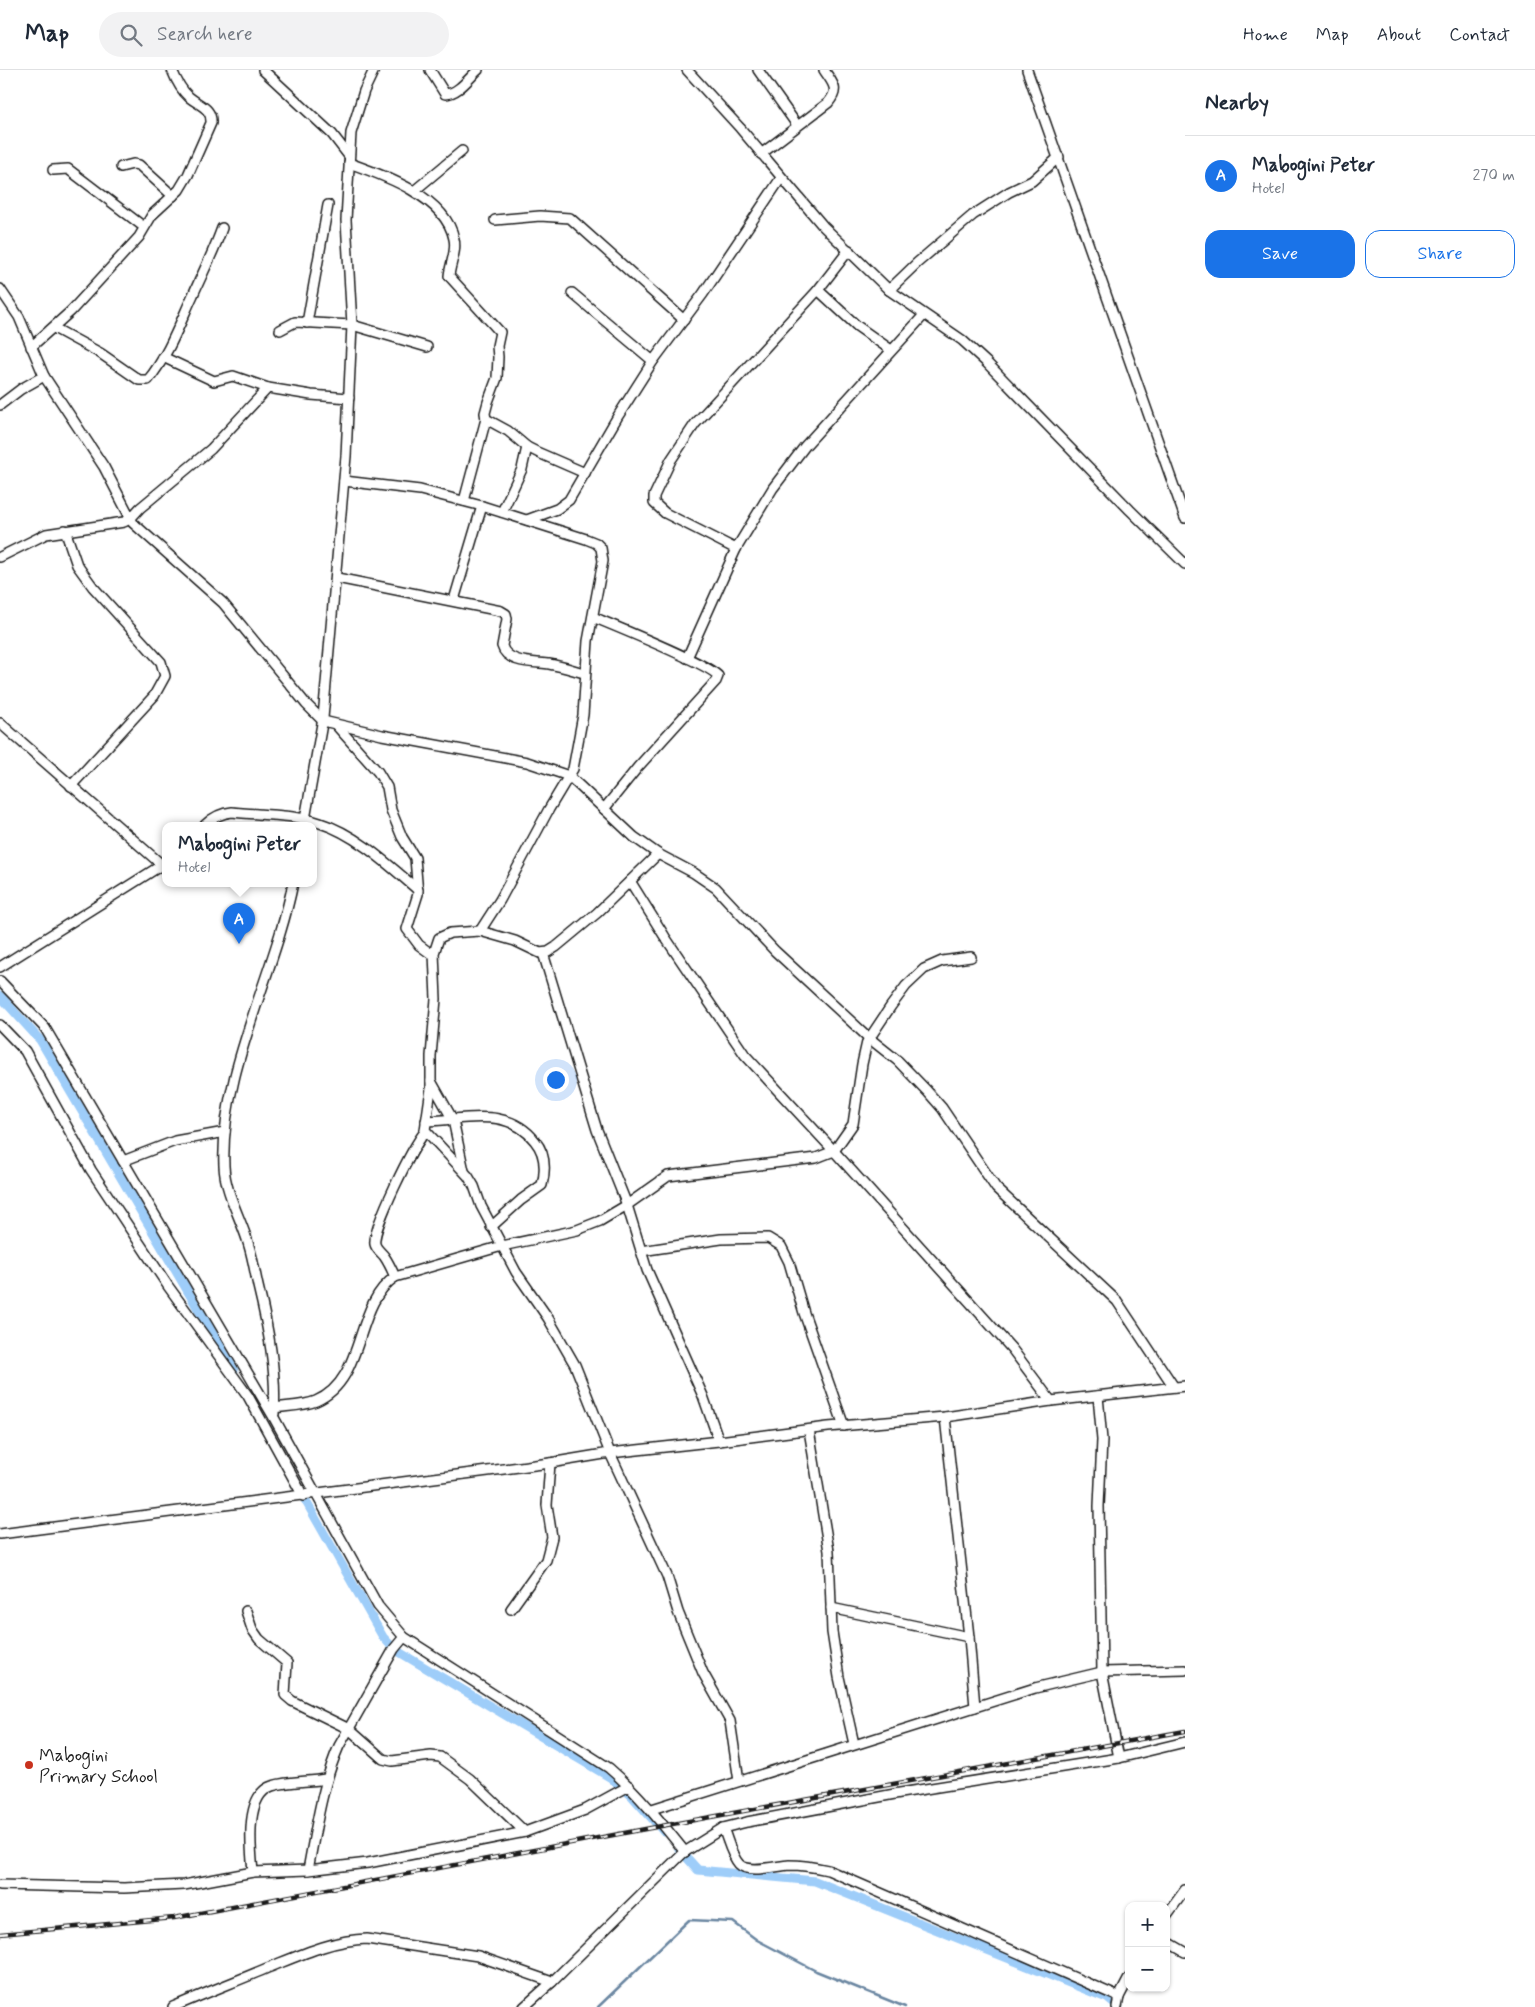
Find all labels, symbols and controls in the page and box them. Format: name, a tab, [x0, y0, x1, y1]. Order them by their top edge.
search box	[99, 12, 449, 57]
text: Map	[25, 19, 69, 50]
icon: search	[117, 21, 145, 49]
text: Search here	[157, 22, 253, 47]
text: Home	[1243, 23, 1288, 47]
text: Map	[1316, 23, 1349, 47]
text: About	[1377, 23, 1421, 47]
text: Contact	[1449, 23, 1510, 47]
text: Nearby	[1205, 89, 1269, 117]
text: Mabogini Peter	[1252, 153, 1375, 178]
text: A	[1216, 165, 1226, 186]
text: 270 m	[1472, 165, 1515, 186]
text: Hotel	[1252, 178, 1285, 199]
button: Save	[1205, 230, 1355, 278]
button: Share	[1365, 230, 1515, 278]
popup	[162, 822, 317, 887]
text: Mabogini Peter	[178, 832, 301, 857]
text: Hotel	[178, 857, 211, 878]
pin: A	[223, 903, 255, 944]
your location	[543, 1067, 569, 1093]
place label: Mabogini Primary School	[39, 1744, 158, 1789]
marker: Mabogini Primary School	[23, 1759, 35, 1771]
map controls	[1125, 1902, 1170, 1992]
button: +	[1125, 1902, 1170, 1947]
button: −	[1125, 1947, 1170, 1992]

